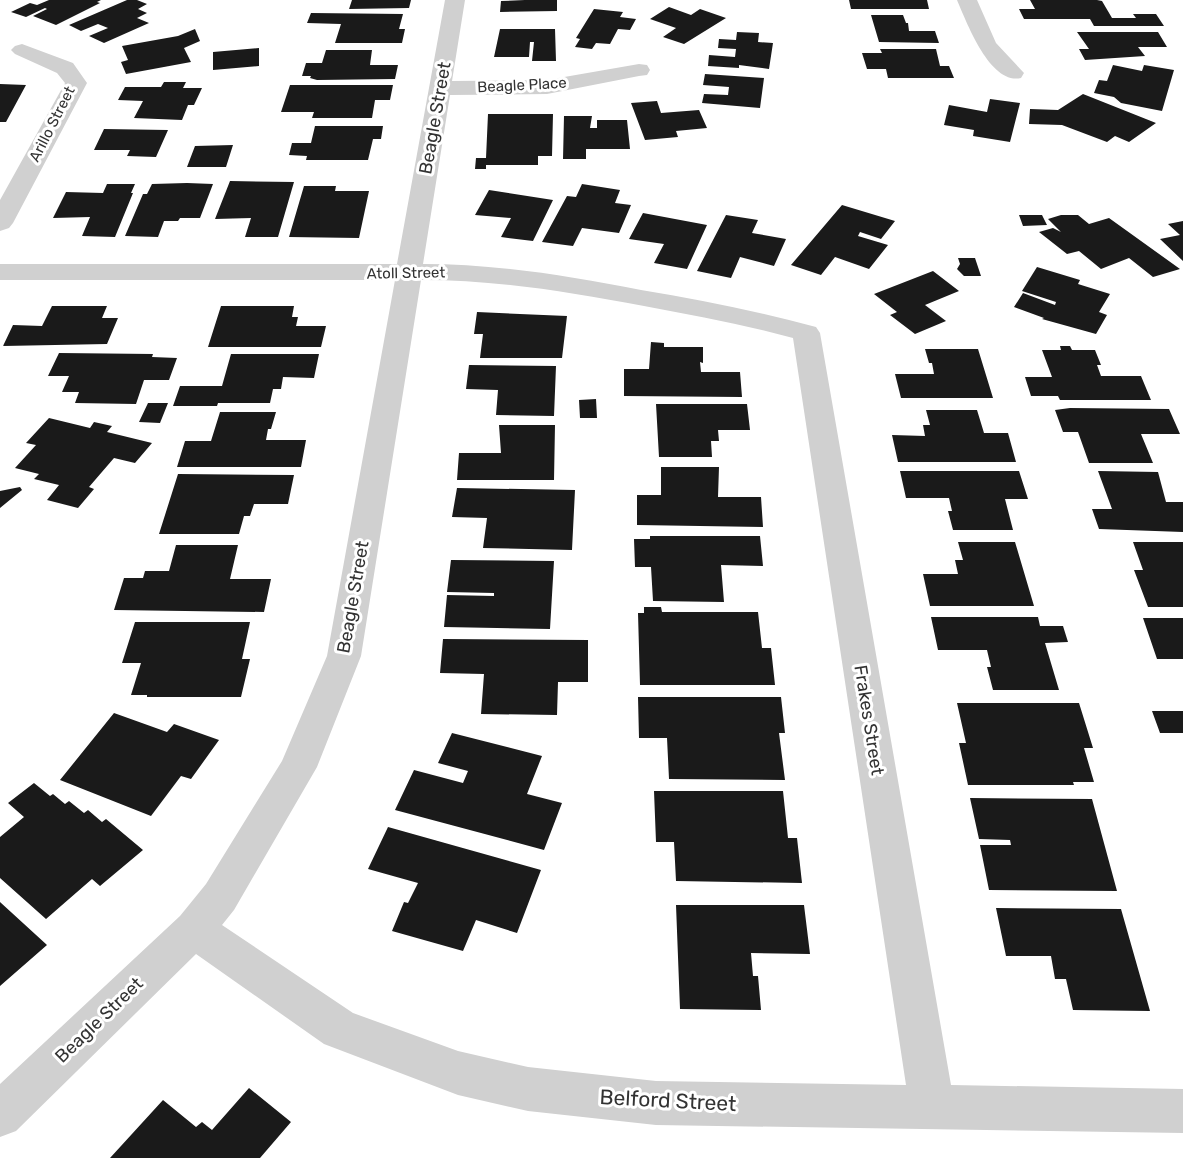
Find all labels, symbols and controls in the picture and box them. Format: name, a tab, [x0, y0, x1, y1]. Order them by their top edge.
street label: Beagle Street	[414, 60, 456, 176]
street label: Beagle Place	[477, 74, 567, 96]
street label: Arillo Street	[25, 83, 79, 165]
street label: Atoll Street	[367, 263, 446, 283]
street label: Beagle Street	[332, 539, 374, 655]
street label: Frakes Street	[849, 663, 889, 777]
street label: Beagle Street	[50, 973, 148, 1067]
street label: Belford Street	[599, 1084, 737, 1116]

